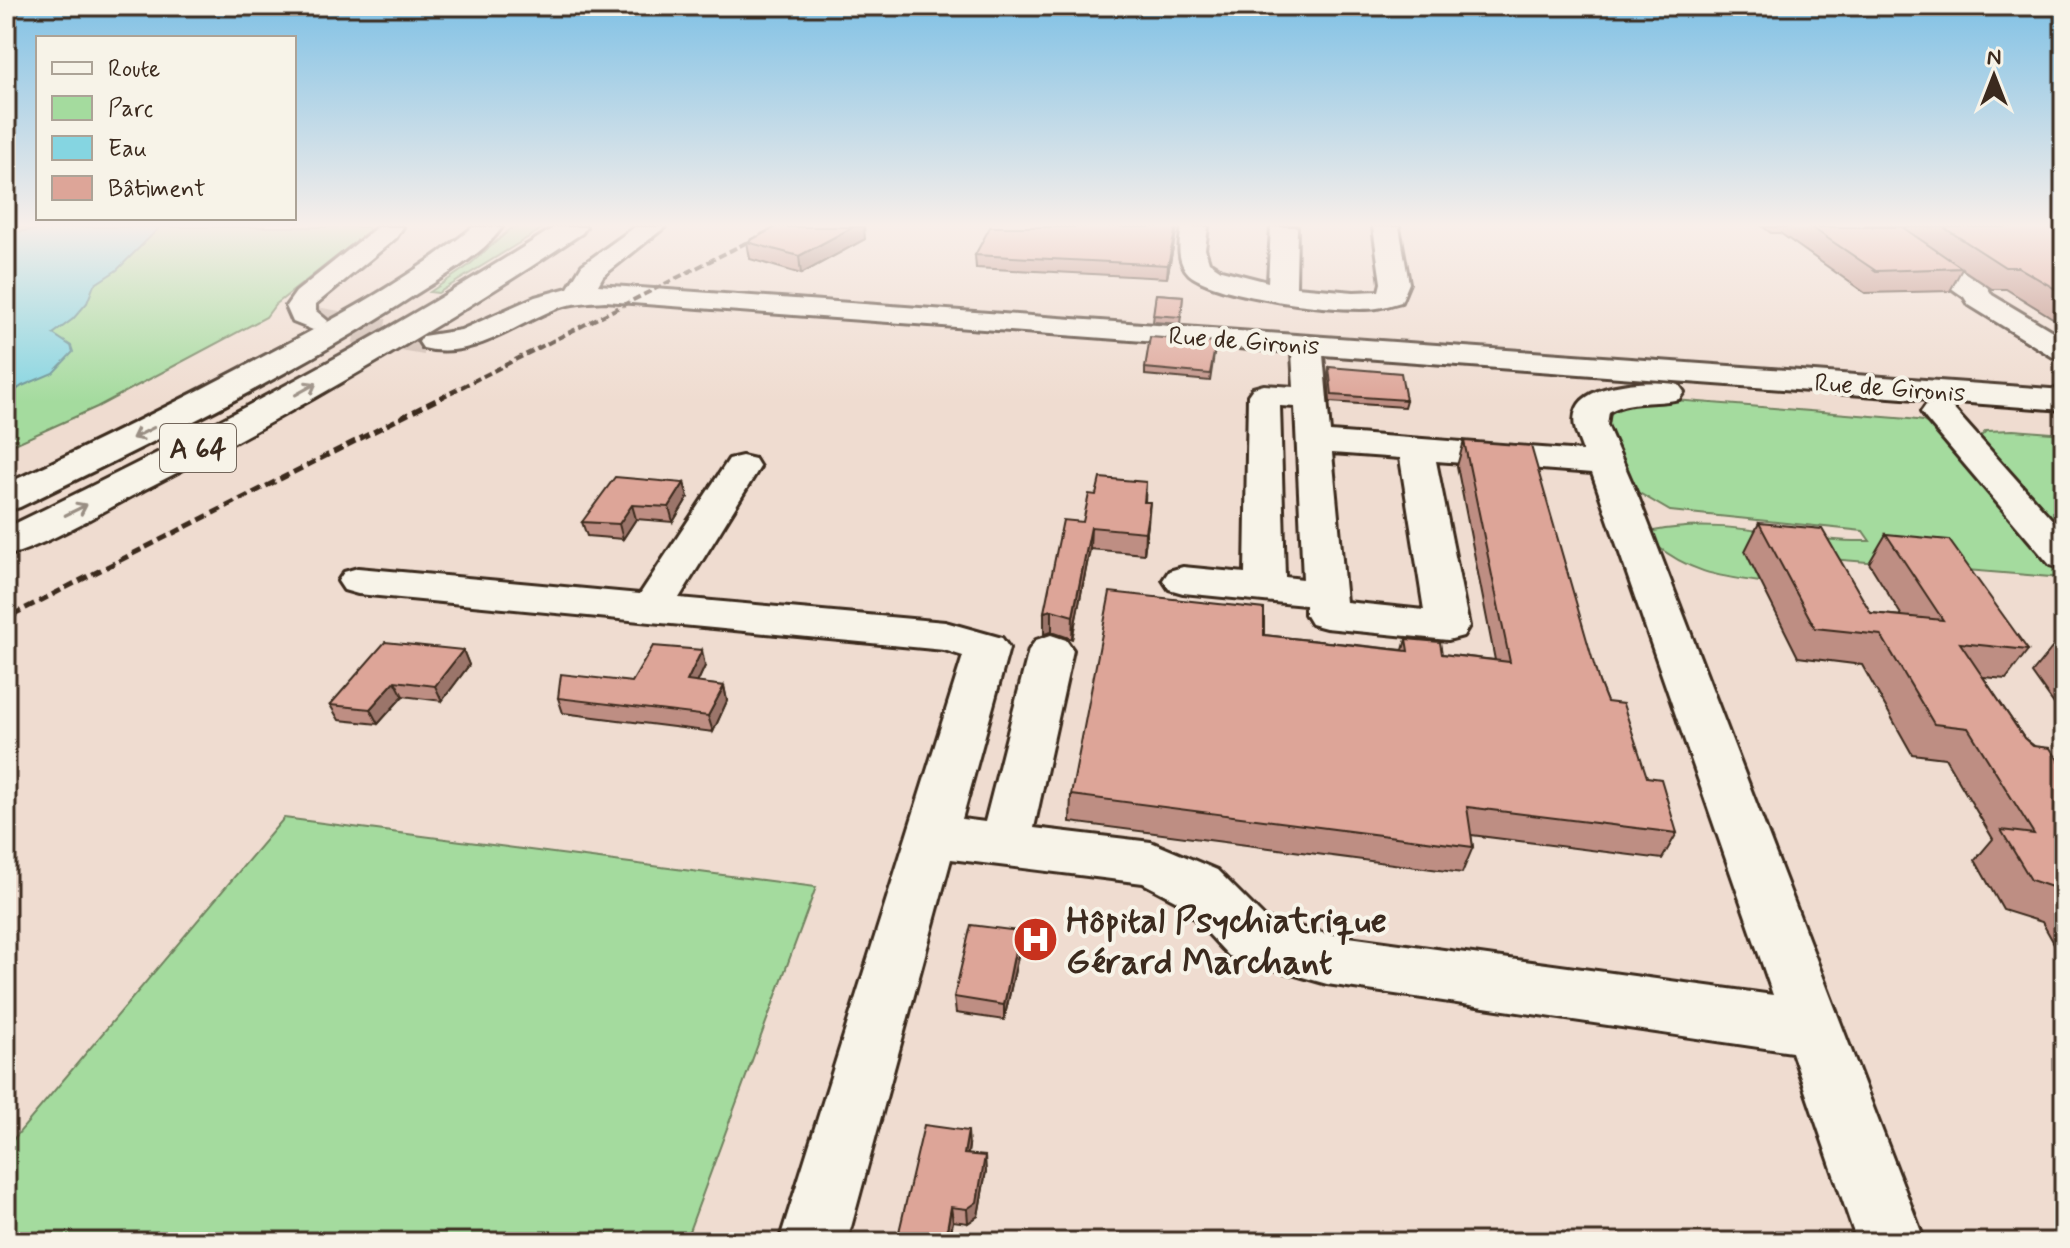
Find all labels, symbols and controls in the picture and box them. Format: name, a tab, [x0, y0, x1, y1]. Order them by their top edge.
legend	[36, 36, 296, 220]
north arrow	[1954, 36, 2034, 116]
text: N	[1987, 44, 2001, 72]
text: Route	[108, 54, 160, 85]
text: Parc	[108, 94, 153, 125]
text: Eau	[108, 134, 147, 165]
text: Bâtiment	[108, 174, 206, 205]
street label: Rue de Gironis	[1167, 320, 1321, 364]
street label: Rue de Gironis	[1813, 367, 1967, 411]
one-way arrow	[294, 381, 318, 396]
road number: A 64	[160, 424, 236, 472]
one-way arrow	[132, 426, 156, 441]
one-way arrow	[64, 501, 87, 516]
place label: Hôpital Psychiatrique Gérard Marchant	[1066, 899, 1387, 987]
hospital icon: Hôpital Psychiatrique Gérard Marchant	[1011, 916, 1059, 964]

